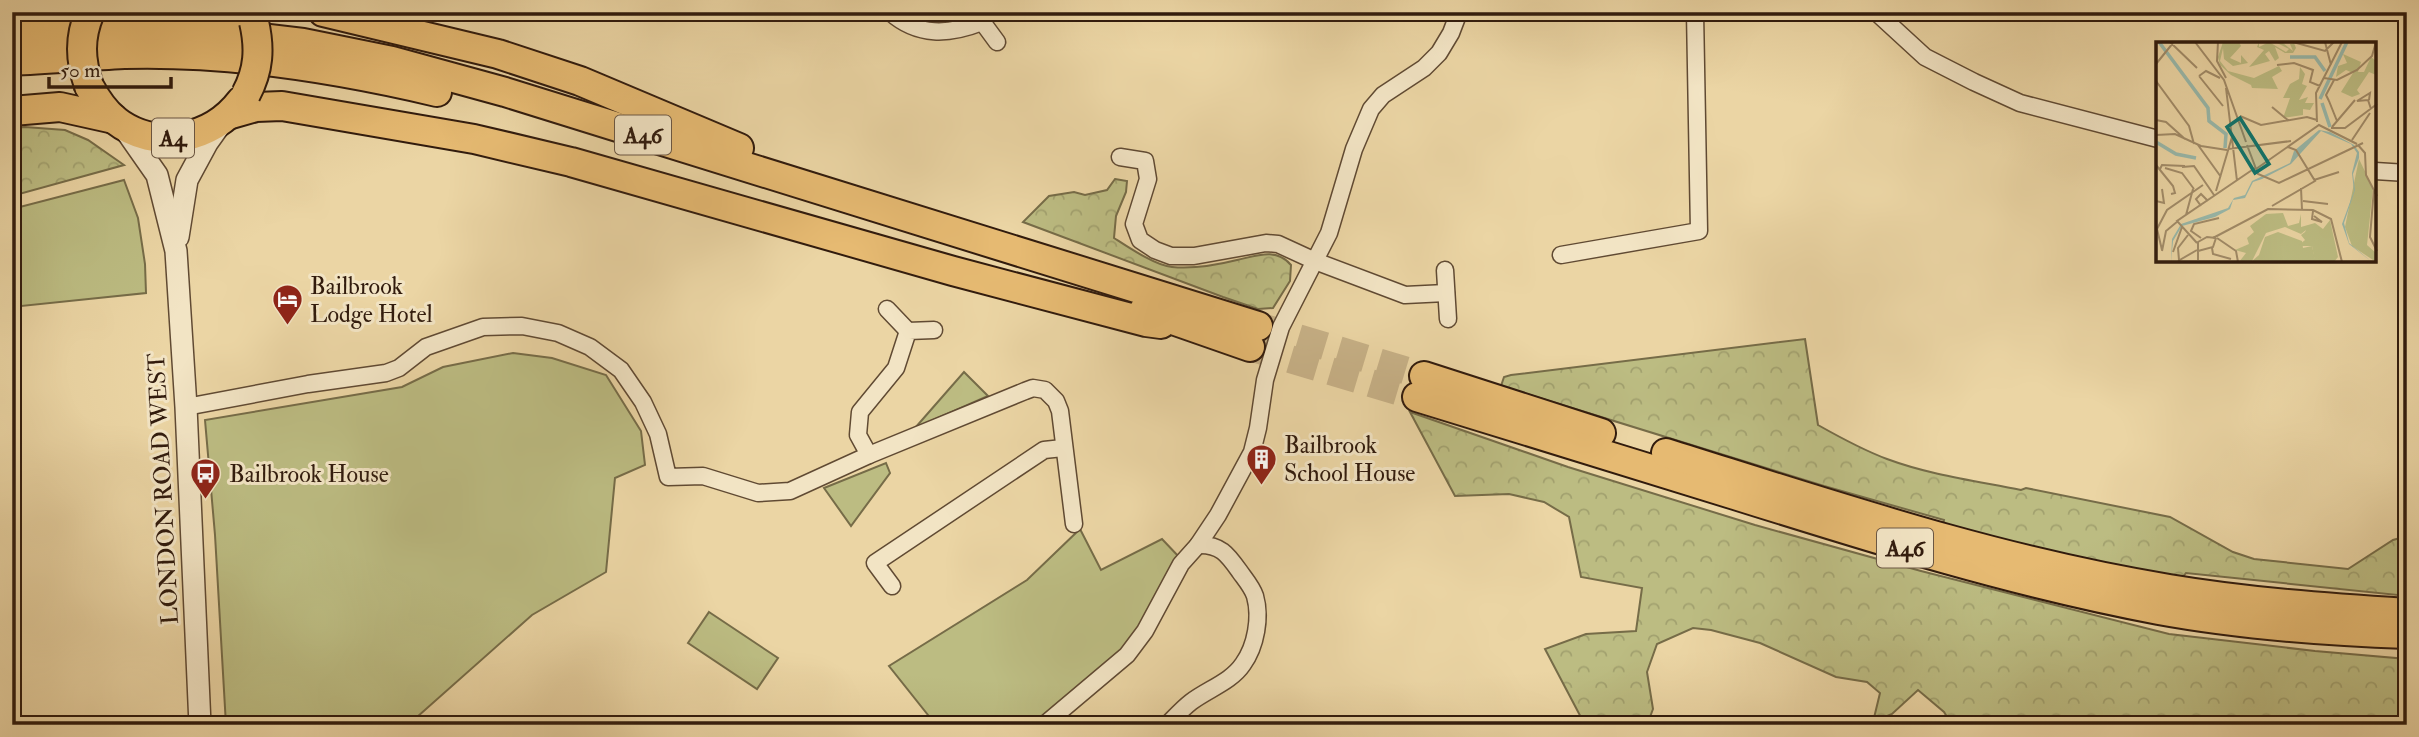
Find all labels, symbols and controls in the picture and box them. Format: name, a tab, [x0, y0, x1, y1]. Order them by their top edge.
inset map	[2156, 42, 2377, 262]
scale bar	[49, 46, 172, 90]
text: 50 m	[60, 57, 101, 84]
road number: A46	[615, 116, 671, 154]
road number: A4	[152, 119, 194, 158]
place label: Bailbrook Lodge Hotel	[310, 271, 433, 330]
hotel icon: Bailbrook Lodge Hotel	[270, 283, 304, 327]
street label: LONDON ROAD WEST	[141, 352, 186, 626]
place label: Bailbrook School House	[1284, 430, 1415, 489]
building icon: Bailbrook School House	[1244, 442, 1278, 486]
bus stop icon: Bailbrook House	[189, 457, 223, 501]
place label: Bailbrook House	[229, 459, 389, 490]
road number: A46	[1877, 528, 1933, 568]

